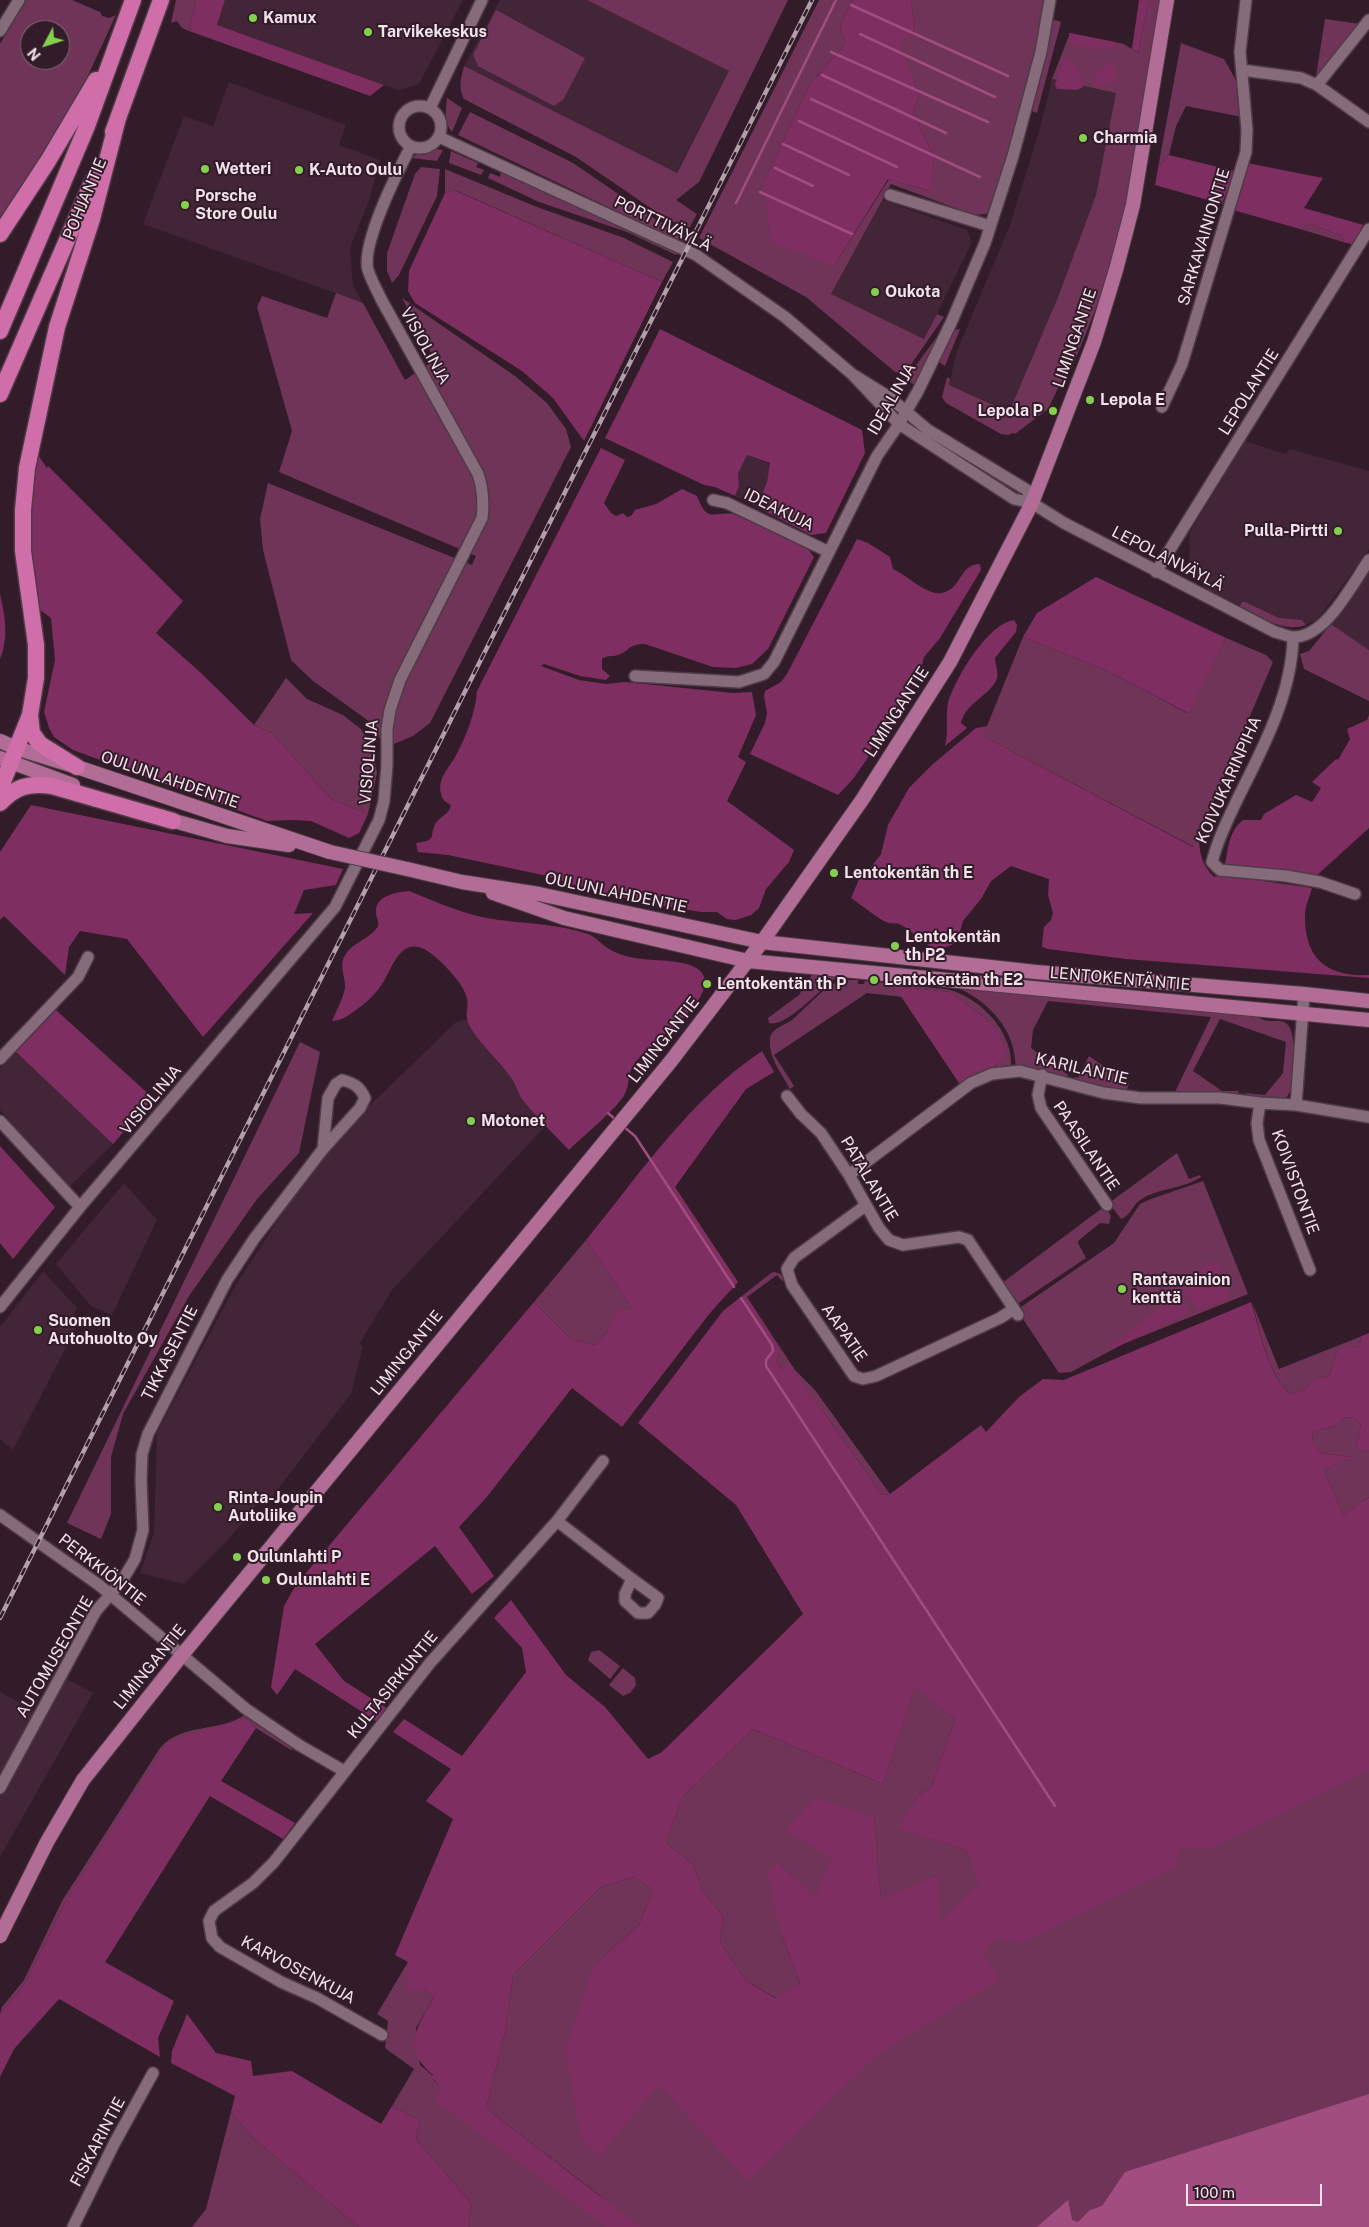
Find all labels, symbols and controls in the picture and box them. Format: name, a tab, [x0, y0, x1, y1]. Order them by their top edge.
place label: Kamux	[263, 8, 317, 28]
marker: Kamux	[247, 12, 259, 24]
north arrow	[20, 20, 70, 70]
place label: Tarvikekeskus	[378, 22, 487, 42]
marker: Tarvikekeskus	[362, 26, 374, 38]
text: N	[25, 45, 44, 63]
place label: Charmia	[1093, 128, 1157, 148]
marker: Charmia	[1077, 132, 1089, 144]
street label: POHJANTIE	[59, 155, 111, 243]
place label: Wetteri	[215, 159, 271, 179]
place label: K-Auto Oulu	[309, 160, 402, 180]
marker: Wetteri	[199, 163, 211, 175]
marker: K-Auto Oulu	[293, 164, 305, 176]
street label: SARKAVAINIONTIE	[1174, 166, 1234, 308]
place label: Porsche Store Oulu	[195, 186, 277, 224]
street label: PORTTIVÄYLÄ	[611, 192, 715, 256]
marker: Porsche Store Oulu	[179, 199, 191, 211]
place label: Oukota	[885, 282, 940, 302]
marker: Oukota	[869, 286, 881, 298]
street label: LIMINGANTIE	[1049, 286, 1101, 390]
street label: VISIOLINJA	[396, 304, 454, 388]
street label: LEPOLANTIE	[1215, 345, 1283, 439]
street label: IDEALINJA	[864, 360, 920, 438]
place label: Lepola E	[1100, 390, 1165, 410]
marker: Lepola E	[1084, 394, 1096, 406]
place label: Lepola P	[977, 401, 1043, 421]
marker: Lepola P	[1047, 405, 1059, 417]
street label: IDEAKUJA	[741, 485, 817, 535]
place label: Pulla-Pirtti	[1244, 521, 1328, 541]
street label: LEPOLANVÄYLÄ	[1108, 522, 1228, 596]
marker: Pulla-Pirtti	[1332, 525, 1344, 537]
street label: LIMINGANTIE	[861, 663, 933, 761]
street label: KOIVUKARINPIHA	[1192, 713, 1266, 847]
street label: VISIOLINJA	[356, 719, 382, 805]
street label: OULUNLAHDENTIE	[98, 747, 242, 813]
place label: Lentokentän th E	[844, 863, 973, 883]
marker: Lentokentän th E	[828, 867, 840, 879]
street label: OULUNLAHDENTIE	[543, 869, 689, 917]
place label: Lentokentän th P2	[905, 927, 1001, 965]
marker: Lentokentän th P2	[889, 940, 901, 952]
street label: LENTOKENTÄNTIE	[1049, 963, 1191, 995]
place label: Lentokentän th E2	[884, 970, 1023, 990]
place label: Lentokentän th P	[717, 974, 846, 994]
marker: Lentokentän th E2	[868, 974, 880, 986]
marker: Lentokentän th P	[701, 978, 713, 990]
street label: LIMINGANTIE	[625, 993, 703, 1087]
street label: KARILANTIE	[1034, 1049, 1130, 1089]
street label: VISIOLINJA	[116, 1061, 186, 1139]
street label: PAASILANTIE	[1049, 1098, 1123, 1194]
place label: Motonet	[481, 1111, 545, 1131]
marker: Motonet	[465, 1115, 477, 1127]
street label: KOIVISTONTIE	[1267, 1127, 1323, 1237]
street label: PATALANTIE	[836, 1133, 902, 1225]
place label: Rantavainion kenttä	[1132, 1270, 1231, 1308]
marker: Rantavainion kenttä	[1116, 1283, 1128, 1295]
street label: AAPATIE	[817, 1300, 871, 1366]
street label: TIKKASENTIE	[138, 1302, 202, 1404]
street label: LIMINGANTIE	[367, 1307, 447, 1399]
place label: Suomen Autohuolto Oy	[48, 1311, 158, 1349]
marker: Suomen Autohuolto Oy	[32, 1324, 44, 1336]
place label: Rinta-Joupin Autoliike	[228, 1488, 323, 1526]
marker: Rinta-Joupin Autoliike	[212, 1501, 224, 1513]
street label: PERKKIÖNTIE	[55, 1530, 149, 1610]
place label: Oulunlahti P	[247, 1547, 341, 1567]
marker: Oulunlahti P	[231, 1551, 243, 1563]
place label: Oulunlahti E	[276, 1570, 370, 1590]
marker: Oulunlahti E	[260, 1574, 272, 1586]
street label: AUTOMUSEONTIE	[12, 1593, 98, 1721]
street label: LIMINGANTIE	[110, 1621, 190, 1713]
street label: KULTASIRKUNTIE	[344, 1627, 442, 1743]
street label: KARVOSENKUJA	[238, 1932, 358, 2008]
street label: FISKARINTIE	[66, 2094, 130, 2190]
scale bar	[1189, 2174, 1325, 2206]
text: 100 m	[1194, 2184, 1235, 2201]

